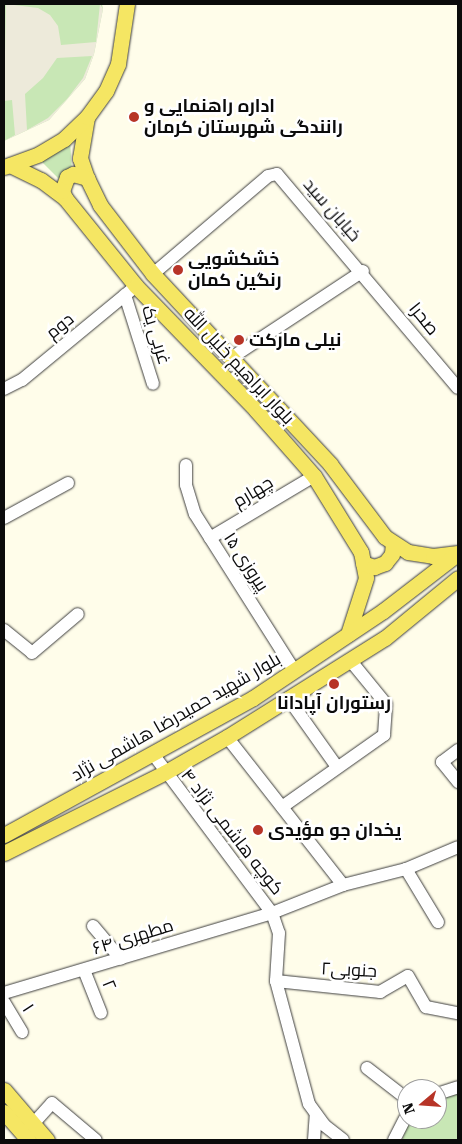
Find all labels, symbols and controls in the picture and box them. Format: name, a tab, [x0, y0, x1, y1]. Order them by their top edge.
place label: اداره راهنمایی و رانندگی شهرستان کرمان	[144, 96, 343, 138]
marker: اداره راهنمایی و رانندگی شهرستان کرمان	[128, 111, 140, 123]
street label: خیابان سید	[299, 174, 365, 246]
place label: خشکشویی رنگین کمان	[188, 249, 282, 292]
marker: خشکشویی رنگین کمان	[172, 264, 184, 276]
street label: صحرا	[404, 298, 444, 340]
street label: غربی یک	[137, 303, 175, 367]
street label: بلوار ابراهیم خلیل الله	[179, 303, 299, 429]
street label: دوم	[42, 308, 78, 344]
place label: نیلی مارکت	[249, 329, 341, 351]
marker: نیلی مارکت	[233, 334, 245, 346]
street label: چهارم	[229, 472, 277, 512]
street label: پیروزی ۱۵	[219, 528, 273, 596]
street label: بلوار شهید حمیدرضا هاشمی نژاد	[67, 648, 285, 786]
marker: رستوران آپادانا	[328, 678, 340, 690]
place label: رستوران آپادانا	[277, 692, 391, 714]
street label: کوچه هاشمی نژاد ۴	[176, 765, 288, 899]
place label: یخدان جو مؤیدی	[268, 819, 401, 841]
marker: یخدان جو مؤیدی	[252, 824, 264, 836]
street label: مطهری ۶۴	[90, 914, 176, 960]
street label: جنوبی۲	[321, 958, 377, 982]
street label: ۲	[97, 977, 121, 993]
street label: ۱	[17, 1000, 39, 1016]
north arrow	[397, 1079, 447, 1129]
text: N	[399, 1101, 418, 1116]

